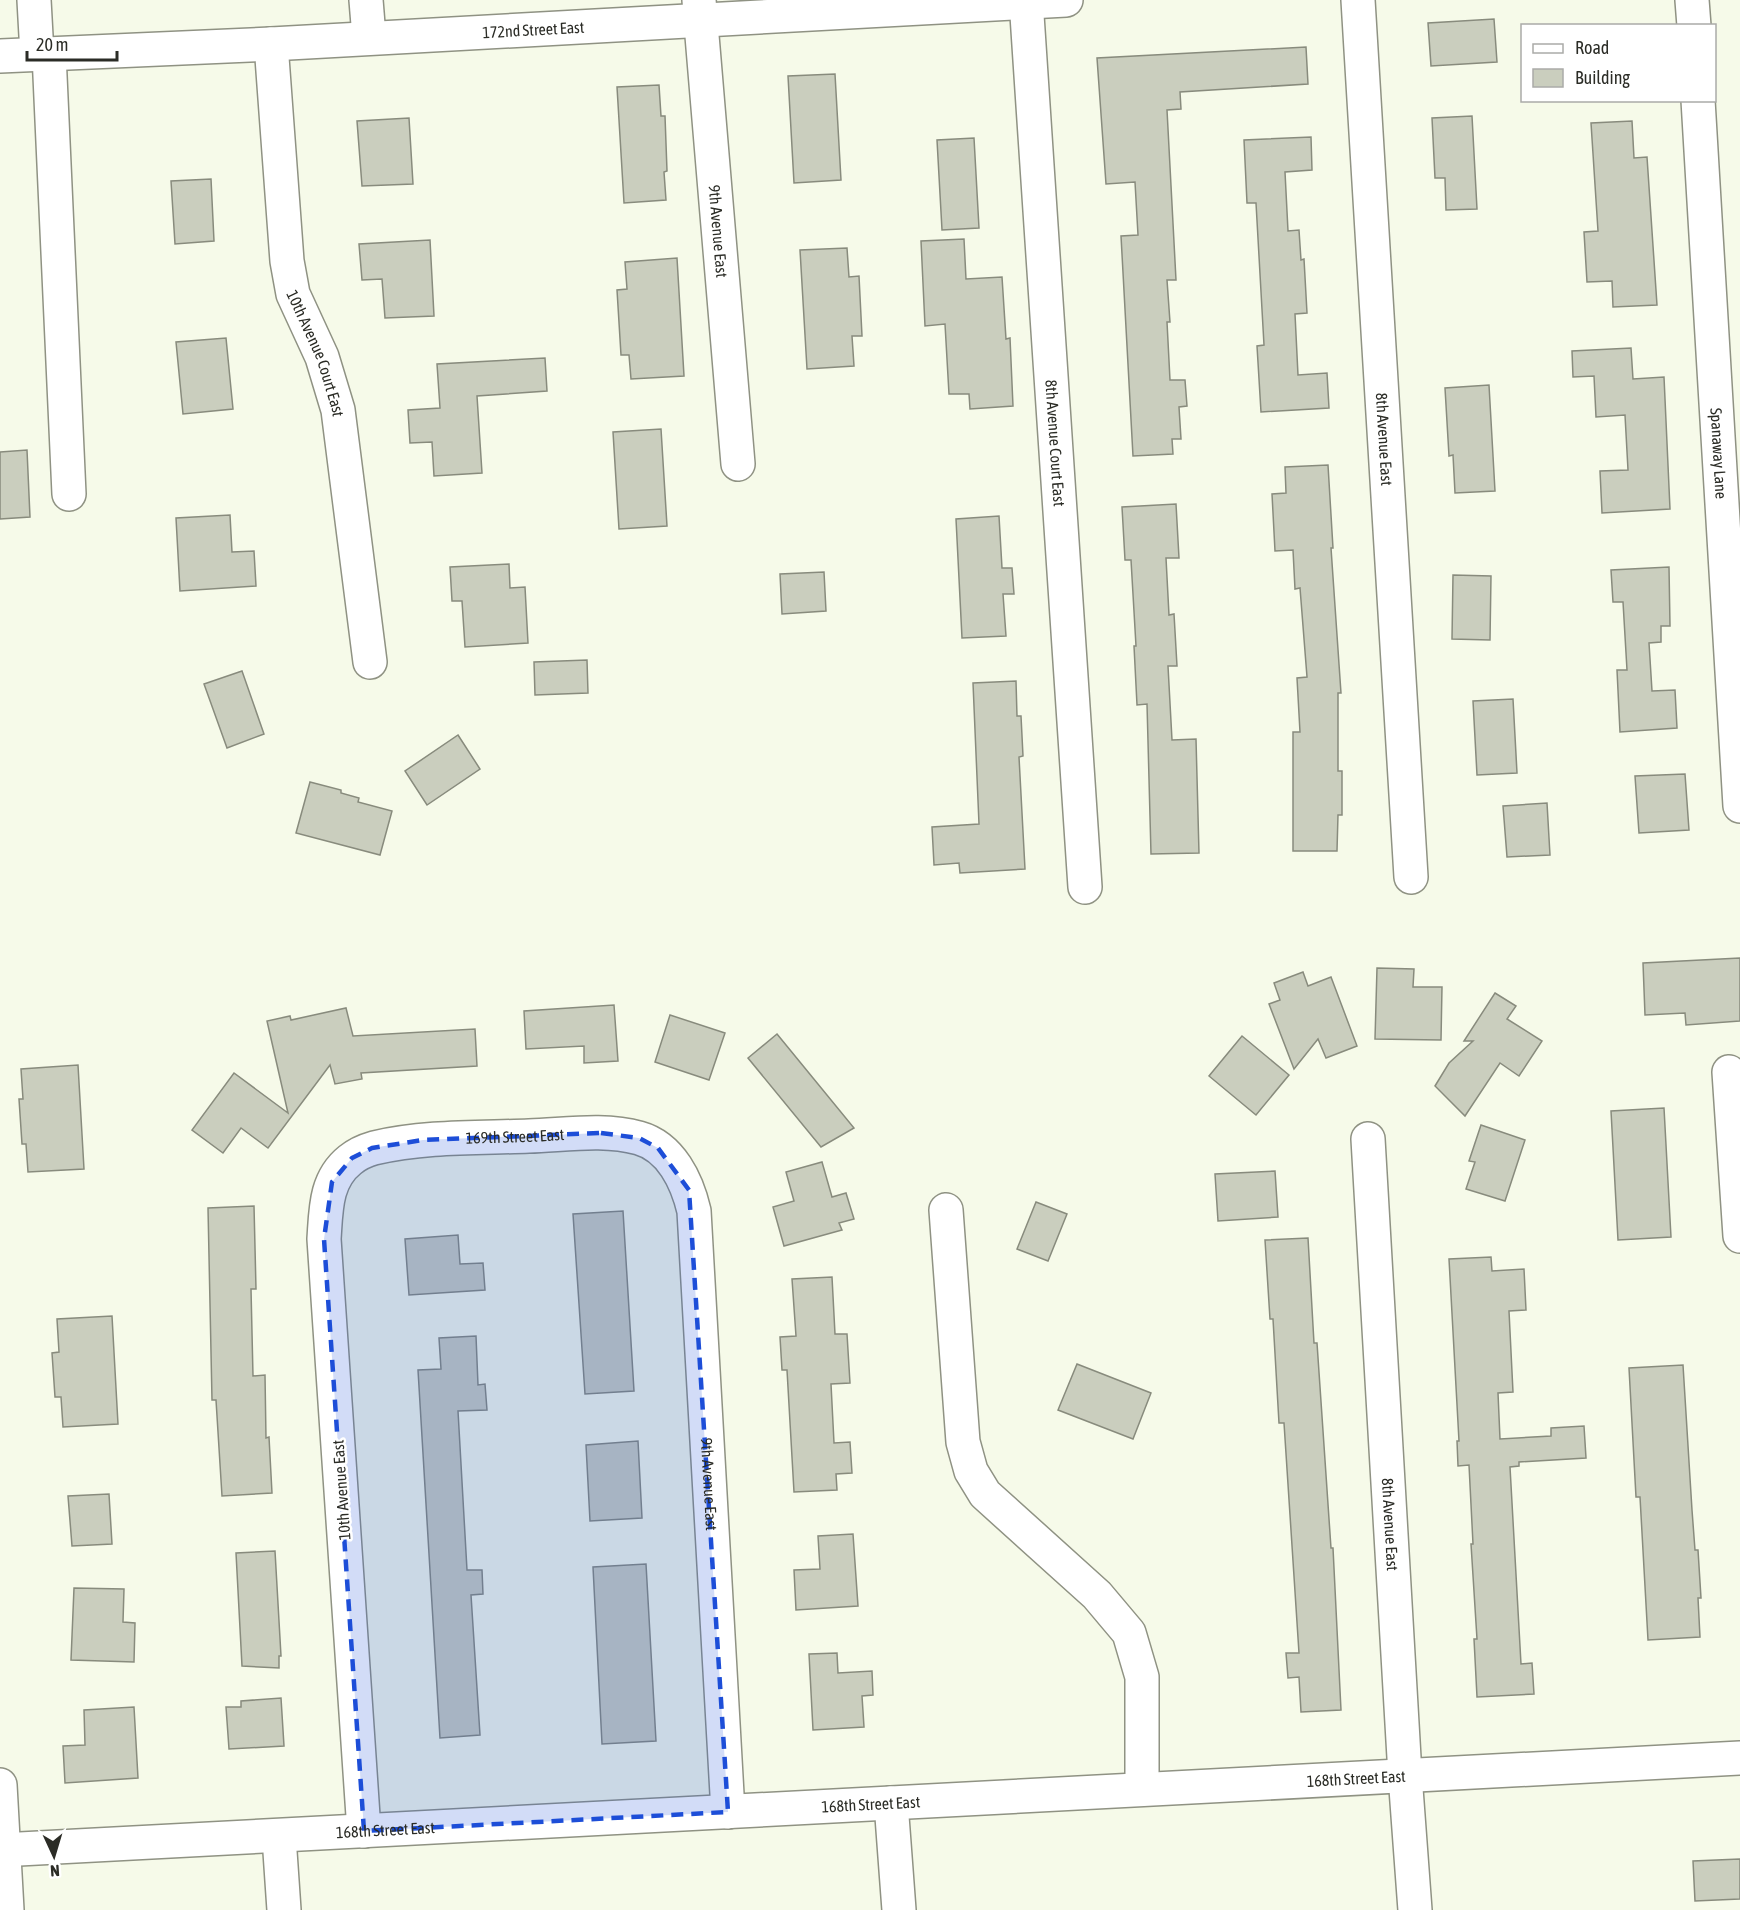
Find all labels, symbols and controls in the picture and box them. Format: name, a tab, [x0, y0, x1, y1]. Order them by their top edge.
street label: 172nd Street East	[482, 18, 585, 41]
scale bar	[27, 24, 117, 62]
legend	[1521, 24, 1716, 102]
text: 20 m	[36, 34, 68, 55]
text: Road	[1575, 37, 1609, 58]
text: Building	[1575, 67, 1630, 88]
street label: 9th Avenue East	[706, 184, 731, 279]
street label: 10th Avenue Court East	[283, 287, 348, 418]
street label: 8th Avenue Court East	[1042, 379, 1069, 507]
street label: 8th Avenue East	[1373, 392, 1396, 487]
street label: Spanaway Lane	[1707, 407, 1731, 500]
street label: 169th Street East	[465, 1125, 565, 1147]
street label: 9th Avenue East	[698, 1437, 721, 1532]
street label: 10th Avenue East	[328, 1439, 353, 1541]
street label: 8th Avenue East	[1379, 1477, 1402, 1572]
street label: 168th Street East	[1306, 1767, 1406, 1790]
street label: 168th Street East	[821, 1792, 921, 1816]
street label: 168th Street East	[336, 1818, 436, 1841]
north arrow	[24, 1826, 84, 1886]
text: N	[50, 1862, 60, 1880]

